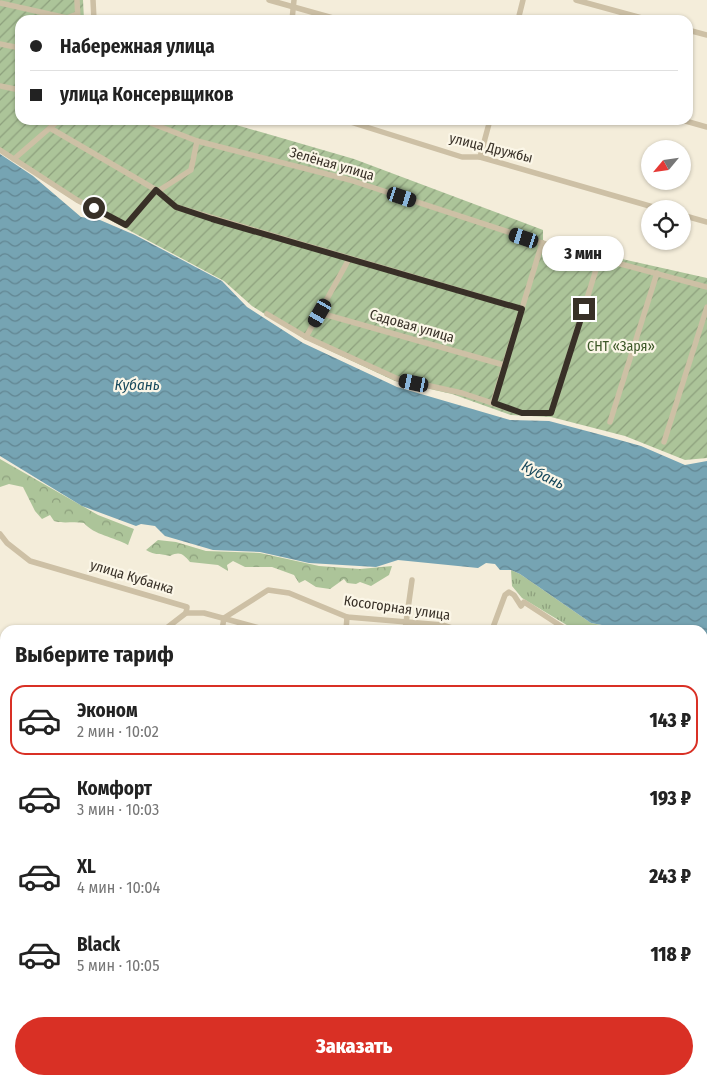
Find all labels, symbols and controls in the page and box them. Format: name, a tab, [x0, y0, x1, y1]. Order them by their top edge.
text: Набережная улица	[60, 35, 215, 58]
text: улица Консервщиков	[60, 83, 234, 106]
street label: улица Дружбы	[448, 129, 534, 167]
north arrow	[641, 140, 691, 190]
map controls	[641, 140, 691, 250]
street label: Зелёная улица	[288, 144, 376, 184]
car	[385, 185, 418, 209]
route start	[83, 197, 105, 219]
button: locate	[641, 200, 691, 250]
car	[507, 226, 540, 250]
callout: 3 мин	[543, 236, 625, 272]
text: 3 мин	[564, 244, 602, 263]
car	[306, 296, 333, 330]
route end	[573, 298, 595, 320]
street label: Садовая улица	[368, 306, 456, 346]
park label: СНТ «Заря»	[587, 338, 655, 355]
car	[397, 373, 430, 393]
water label: Кубань	[114, 376, 160, 394]
water label: Кубань	[519, 457, 567, 493]
street label: улица Кубанка	[88, 556, 176, 598]
street label: Косогорная улица	[343, 592, 451, 624]
text: Выберите тариф	[15, 641, 174, 668]
icon: car	[17, 698, 62, 743]
text: Эконом	[77, 699, 138, 722]
text: 143 ₽	[650, 709, 691, 732]
text: 2 мин · 10:02	[77, 722, 159, 741]
icon: car	[17, 776, 62, 821]
text: Комфорт	[77, 777, 152, 800]
text: 193 ₽	[650, 787, 691, 810]
text: 3 мин · 10:03	[77, 800, 159, 819]
icon: car	[17, 854, 62, 899]
text: XL	[77, 855, 96, 878]
text: 243 ₽	[649, 865, 691, 888]
text: 4 мин · 10:04	[77, 878, 160, 897]
icon: car	[17, 932, 62, 977]
text: Black	[77, 933, 120, 956]
text: 118 ₽	[650, 943, 691, 966]
text: 5 мин · 10:05	[77, 956, 160, 975]
button: Заказать	[15, 1017, 693, 1075]

